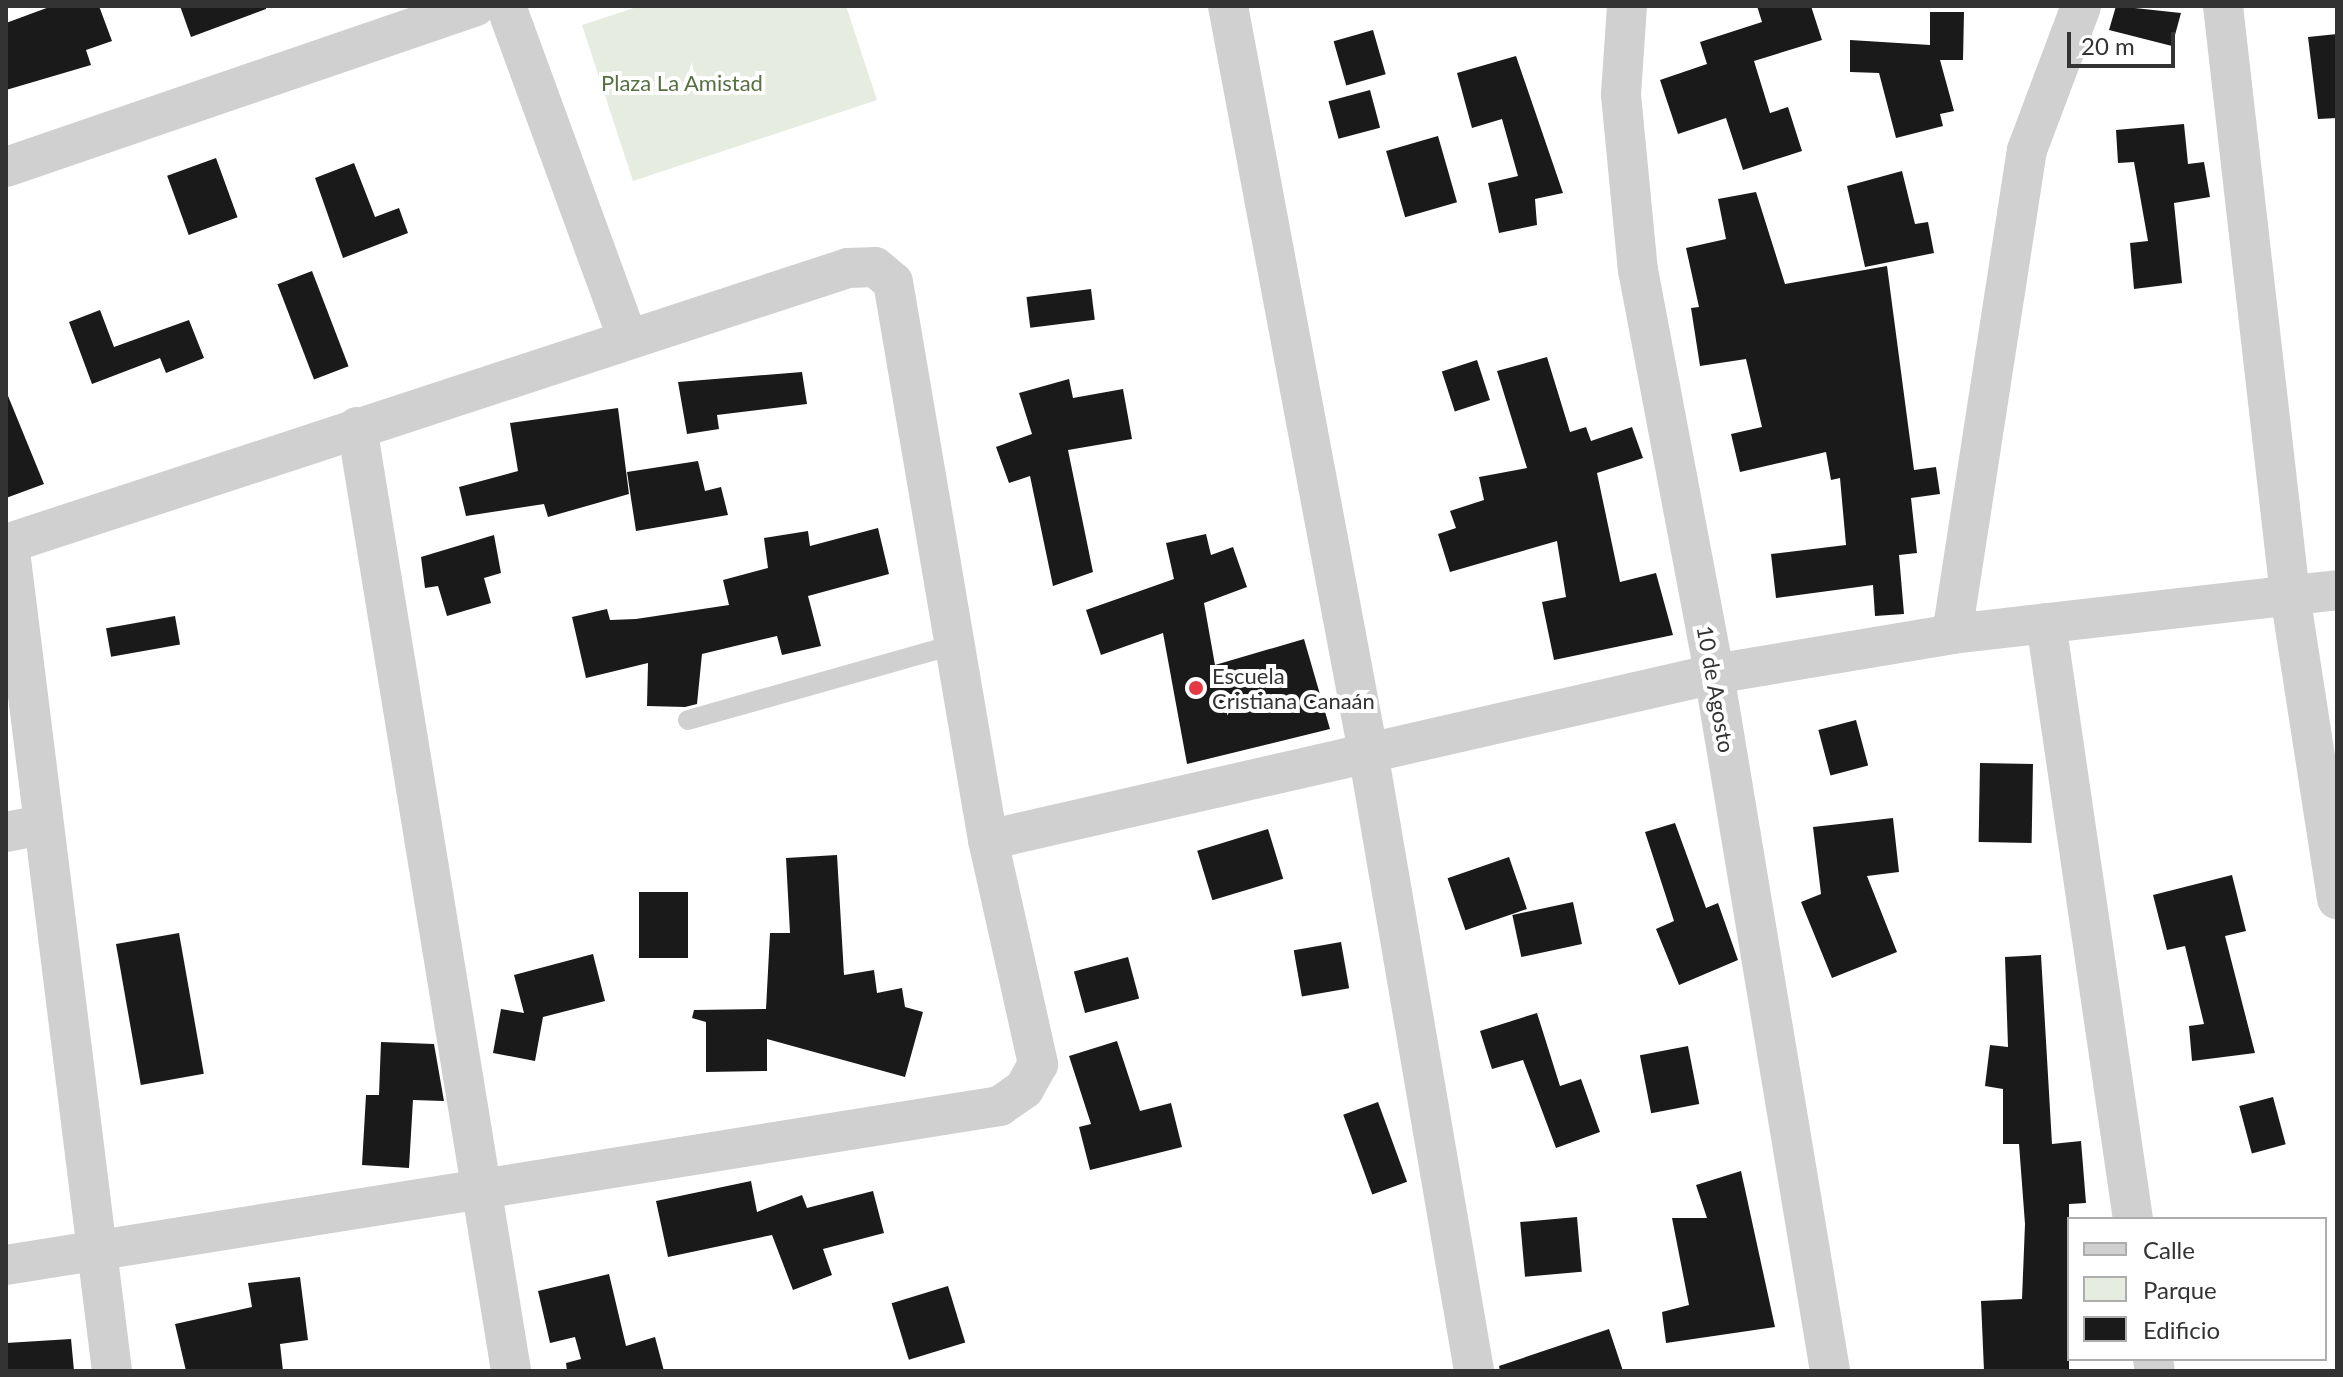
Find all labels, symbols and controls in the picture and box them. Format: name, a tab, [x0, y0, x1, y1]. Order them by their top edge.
scale bar	[2071, 16, 2179, 66]
text: 20 m	[2081, 31, 2135, 60]
park label: Plaza La Amistad	[601, 70, 763, 96]
street label: 10 de Agosto	[1692, 623, 1740, 755]
place label: Escuela Cristiana Canaán	[1212, 662, 1375, 714]
marker: Escuela Cristiana Canaán	[1187, 679, 1205, 697]
legend	[2067, 1217, 2327, 1361]
text: Calle	[2143, 1235, 2195, 1264]
text: Parque	[2143, 1275, 2217, 1304]
text: Edificio	[2143, 1315, 2220, 1344]

